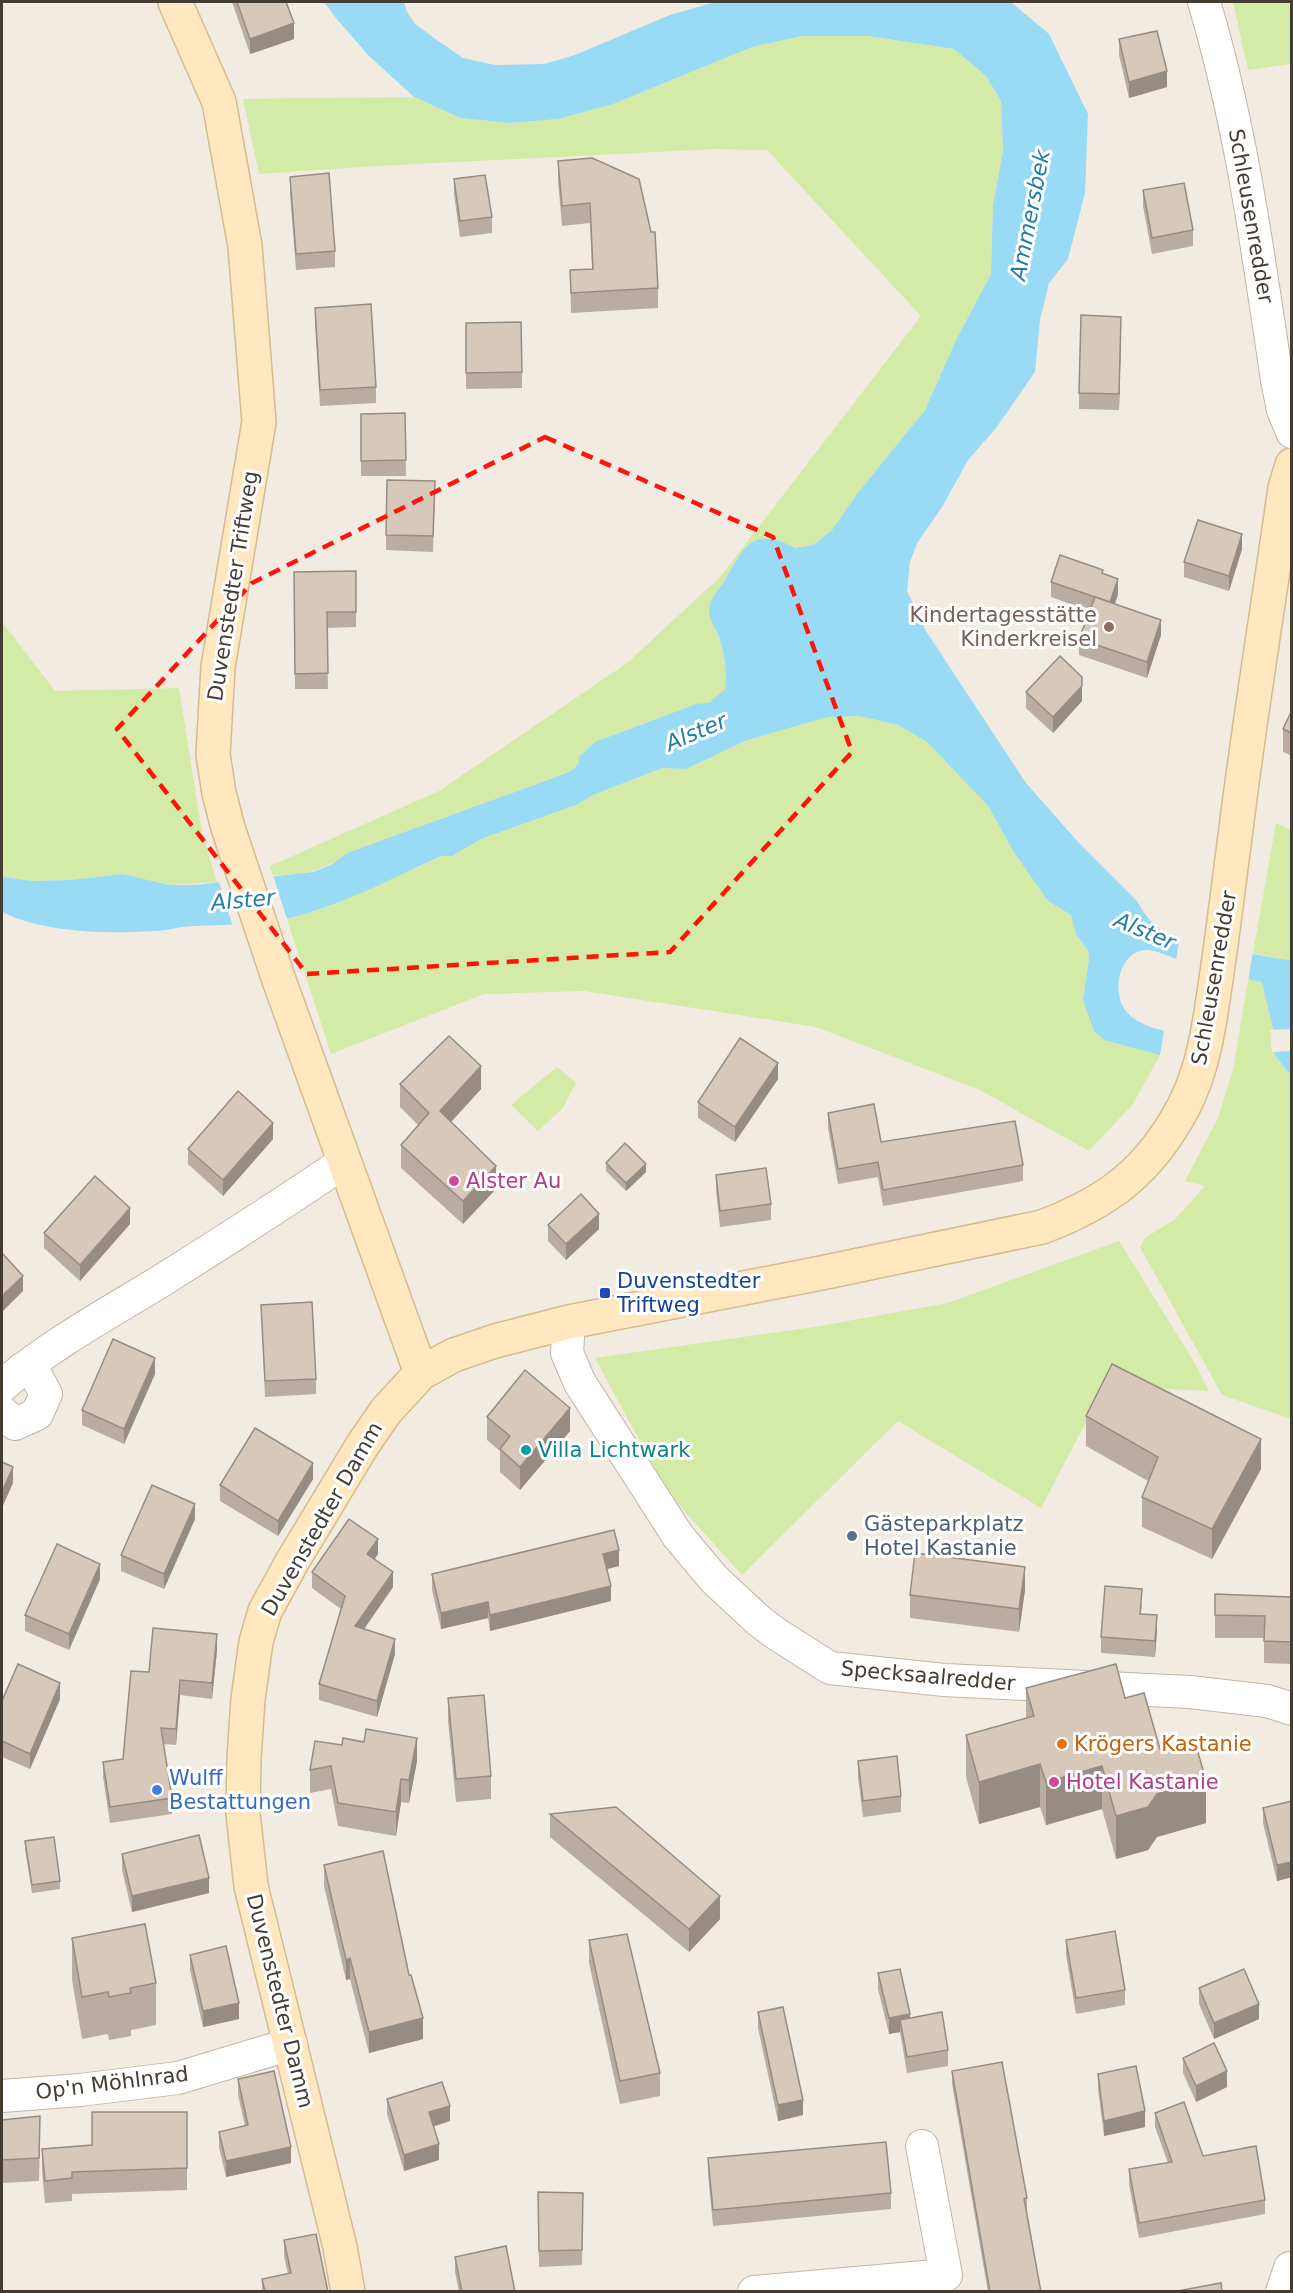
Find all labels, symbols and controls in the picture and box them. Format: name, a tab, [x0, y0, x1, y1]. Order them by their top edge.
street label: Schleusenredder	[1224, 127, 1278, 305]
water label: Ammersbek	[1005, 147, 1055, 284]
street label: Duvenstedter Triftweg	[203, 469, 263, 703]
place label: Kindertagesstätte Kinderkreisel	[909, 603, 1097, 651]
marker: Kindertagesstätte Kinderkreisel	[1102, 620, 1116, 634]
water label: Alster	[660, 707, 732, 757]
water label: Alster	[208, 885, 278, 915]
street label: Schleusenredder	[1187, 889, 1241, 1067]
water label: Alster	[1109, 906, 1181, 956]
place label: Alster Au	[466, 1169, 561, 1193]
marker: Alster Au	[447, 1174, 461, 1188]
place label: Duvenstedter Triftweg	[616, 1269, 761, 1317]
marker: Duvenstedter Triftweg	[598, 1286, 612, 1300]
street label: Duvenstedter Damm	[257, 1418, 387, 1620]
place label: Villa Lichtwark	[538, 1438, 691, 1462]
marker: Villa Lichtwark	[519, 1443, 533, 1457]
place label: Gästeparkplatz Hotel Kastanie	[864, 1512, 1024, 1560]
marker: Gästeparkplatz Hotel Kastanie	[845, 1529, 859, 1543]
street label: Specksaalredder	[840, 1656, 1017, 1696]
place label: Krögers Kastanie	[1074, 1732, 1252, 1756]
marker: Krögers Kastanie	[1055, 1737, 1069, 1751]
place label: Wulff Bestattungen	[169, 1766, 311, 1814]
place label: Hotel Kastanie	[1066, 1770, 1219, 1794]
marker: Hotel Kastanie	[1047, 1775, 1061, 1789]
marker: Wulff Bestattungen	[150, 1783, 164, 1797]
street label: Duvenstedter Damm	[242, 1891, 318, 2111]
street label: Op'n Möhlnrad	[34, 2062, 190, 2104]

